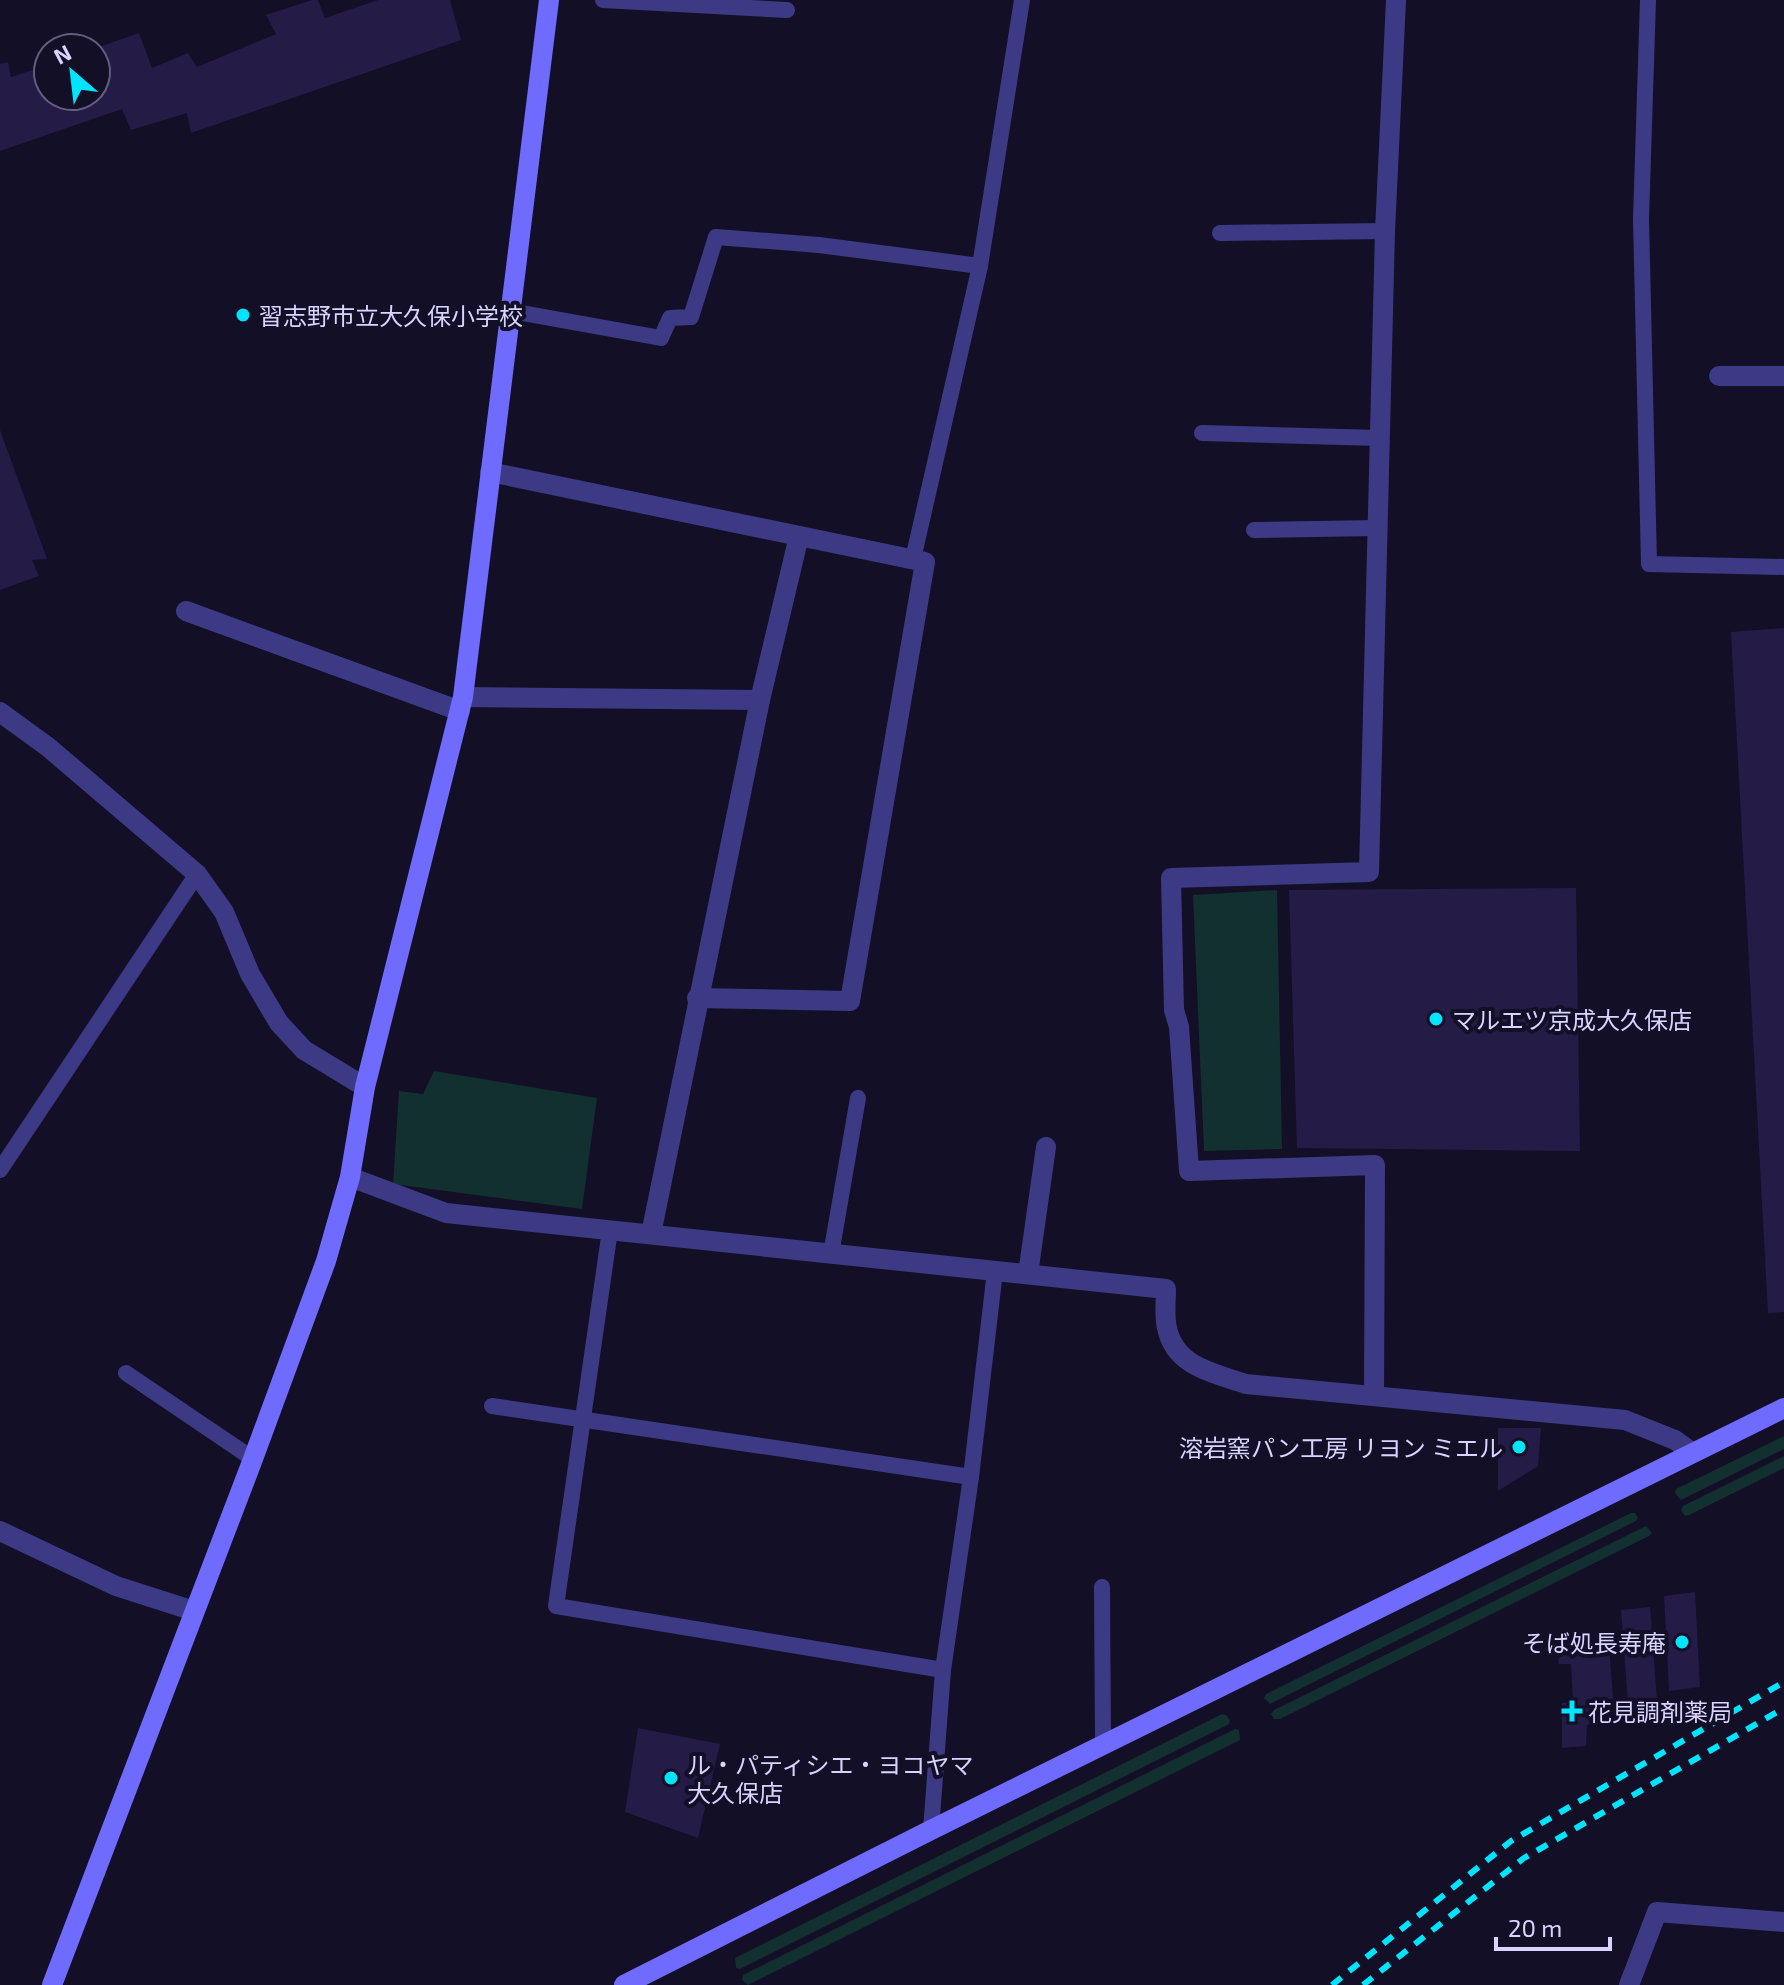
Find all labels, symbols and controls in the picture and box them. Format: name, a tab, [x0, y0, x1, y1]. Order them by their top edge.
north arrow	[32, 32, 112, 112]
text: N	[49, 38, 75, 69]
place label: 習志野市立大久保小学校	[259, 301, 523, 330]
marker: 習志野市立大久保小学校	[234, 306, 252, 324]
place label: マルエツ京成大久保店	[1452, 1005, 1692, 1034]
marker: マルエツ京成大久保店	[1427, 1010, 1445, 1028]
place label: 溶岩窯パン工房 リヨン ミエル	[1179, 1433, 1503, 1462]
marker: 溶岩窯パン工房 リヨン ミエル	[1510, 1438, 1528, 1456]
place label: そば処長寿庵	[1522, 1628, 1666, 1657]
marker: そば処長寿庵	[1673, 1633, 1691, 1651]
place label: 花見調剤薬局	[1588, 1697, 1732, 1726]
marker: 花見調剤薬局	[1563, 1702, 1581, 1720]
place label: ル・パティシエ・ヨコヤマ 大久保店	[687, 1750, 974, 1807]
marker: ル・パティシエ・ヨコヤマ 大久保店	[662, 1769, 680, 1787]
scale bar	[1496, 1901, 1610, 1951]
text: 20 m	[1508, 1913, 1562, 1942]

